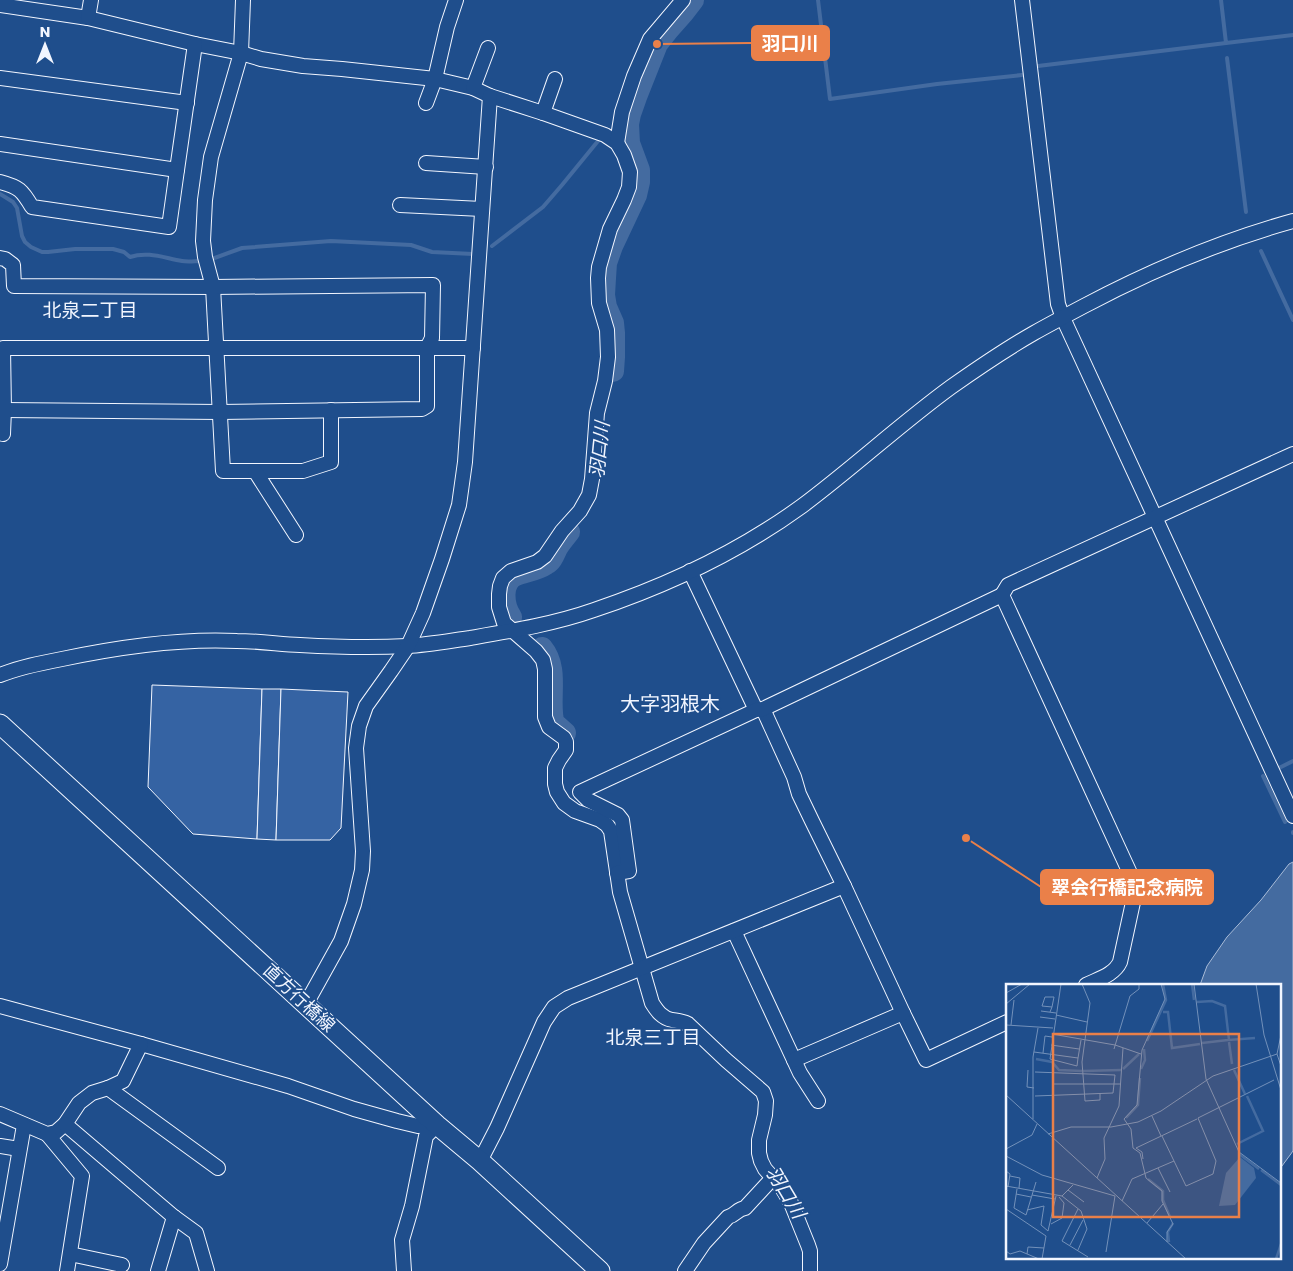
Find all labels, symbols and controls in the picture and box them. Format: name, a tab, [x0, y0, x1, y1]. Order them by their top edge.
north arrow	[20, 20, 70, 70]
text: N	[40, 22, 50, 42]
callout: 羽口川	[752, 26, 829, 60]
text: 羽口川	[761, 30, 819, 57]
district label: 北泉二丁目	[42, 297, 138, 324]
water label: 羽口川	[583, 418, 616, 480]
district label: 大字羽根木	[620, 690, 720, 718]
callout: 翠会行橋記念病院	[1041, 870, 1213, 904]
text: 翠会行橋記念病院	[1051, 874, 1203, 901]
street label: 直方行橋線	[258, 958, 341, 1037]
inset map	[1006, 984, 1280, 1258]
district label: 北泉三丁目	[605, 1024, 701, 1051]
water label: 羽口川	[759, 1161, 813, 1225]

